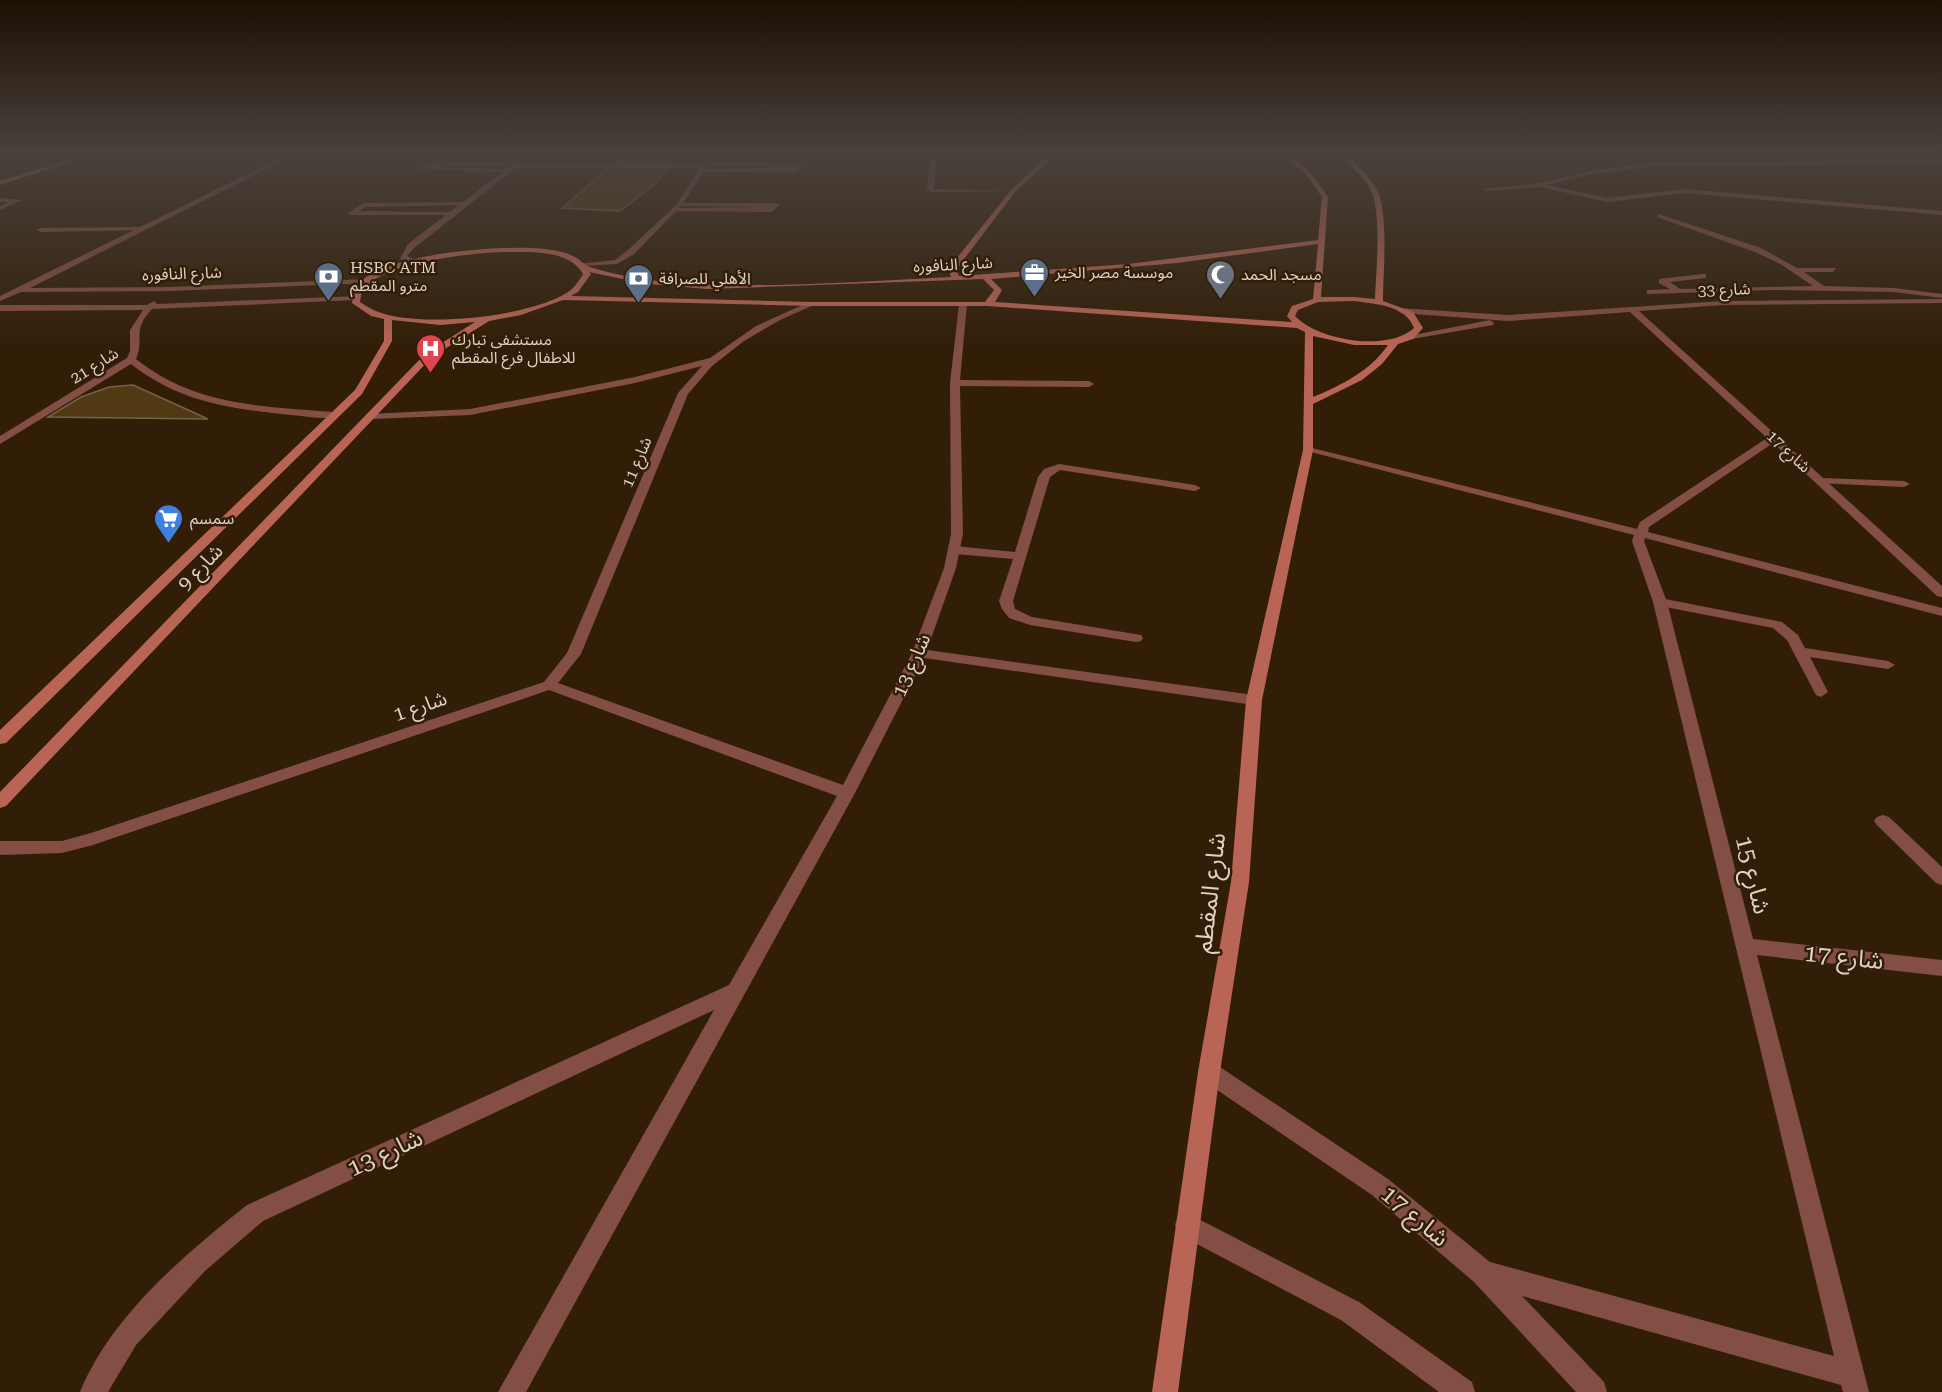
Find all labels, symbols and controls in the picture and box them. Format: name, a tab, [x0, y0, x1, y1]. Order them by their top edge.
street label: شارع النافوره	[913, 253, 994, 279]
office icon: موسسة مصر الخير	[1018, 256, 1050, 298]
place label: HSBC ATM مترو المقطم	[350, 258, 436, 298]
mosque icon: مسجد الحمد	[1204, 258, 1236, 300]
bank icon: HSBC ATM مترو المقطم	[313, 260, 345, 302]
bank icon: الأهلي للصرافة	[622, 262, 654, 304]
street label: شارع النافوره	[142, 263, 222, 287]
place label: موسسة مصر الخير	[1054, 263, 1173, 282]
place label: مسجد الحمد	[1241, 265, 1322, 284]
place label: الأهلي للصرافة	[659, 269, 751, 291]
street label: شارع 33	[1697, 279, 1751, 303]
place label: مستشفى تبارك للاطفال فرع المقطم	[452, 330, 575, 370]
hospital icon: مستشفى تبارك للاطفال فرع المقطم	[415, 332, 447, 374]
street label: شارع 21	[67, 343, 123, 390]
street label: شارع 17	[1761, 426, 1815, 479]
street label: شارع 11	[617, 434, 658, 492]
supermarket icon: سمسم	[153, 502, 185, 544]
place label: سمسم	[190, 509, 234, 531]
street label: شارع 9	[172, 539, 230, 597]
street label: شارع 13	[887, 630, 938, 701]
street label: شارع 1	[390, 686, 451, 729]
street label: شارع المقطم	[1189, 831, 1234, 955]
street label: شارع 15	[1727, 833, 1776, 918]
street label: شارع 17	[1803, 939, 1885, 978]
street label: شارع 13	[343, 1123, 428, 1185]
street label: شارع 17	[1374, 1180, 1455, 1255]

